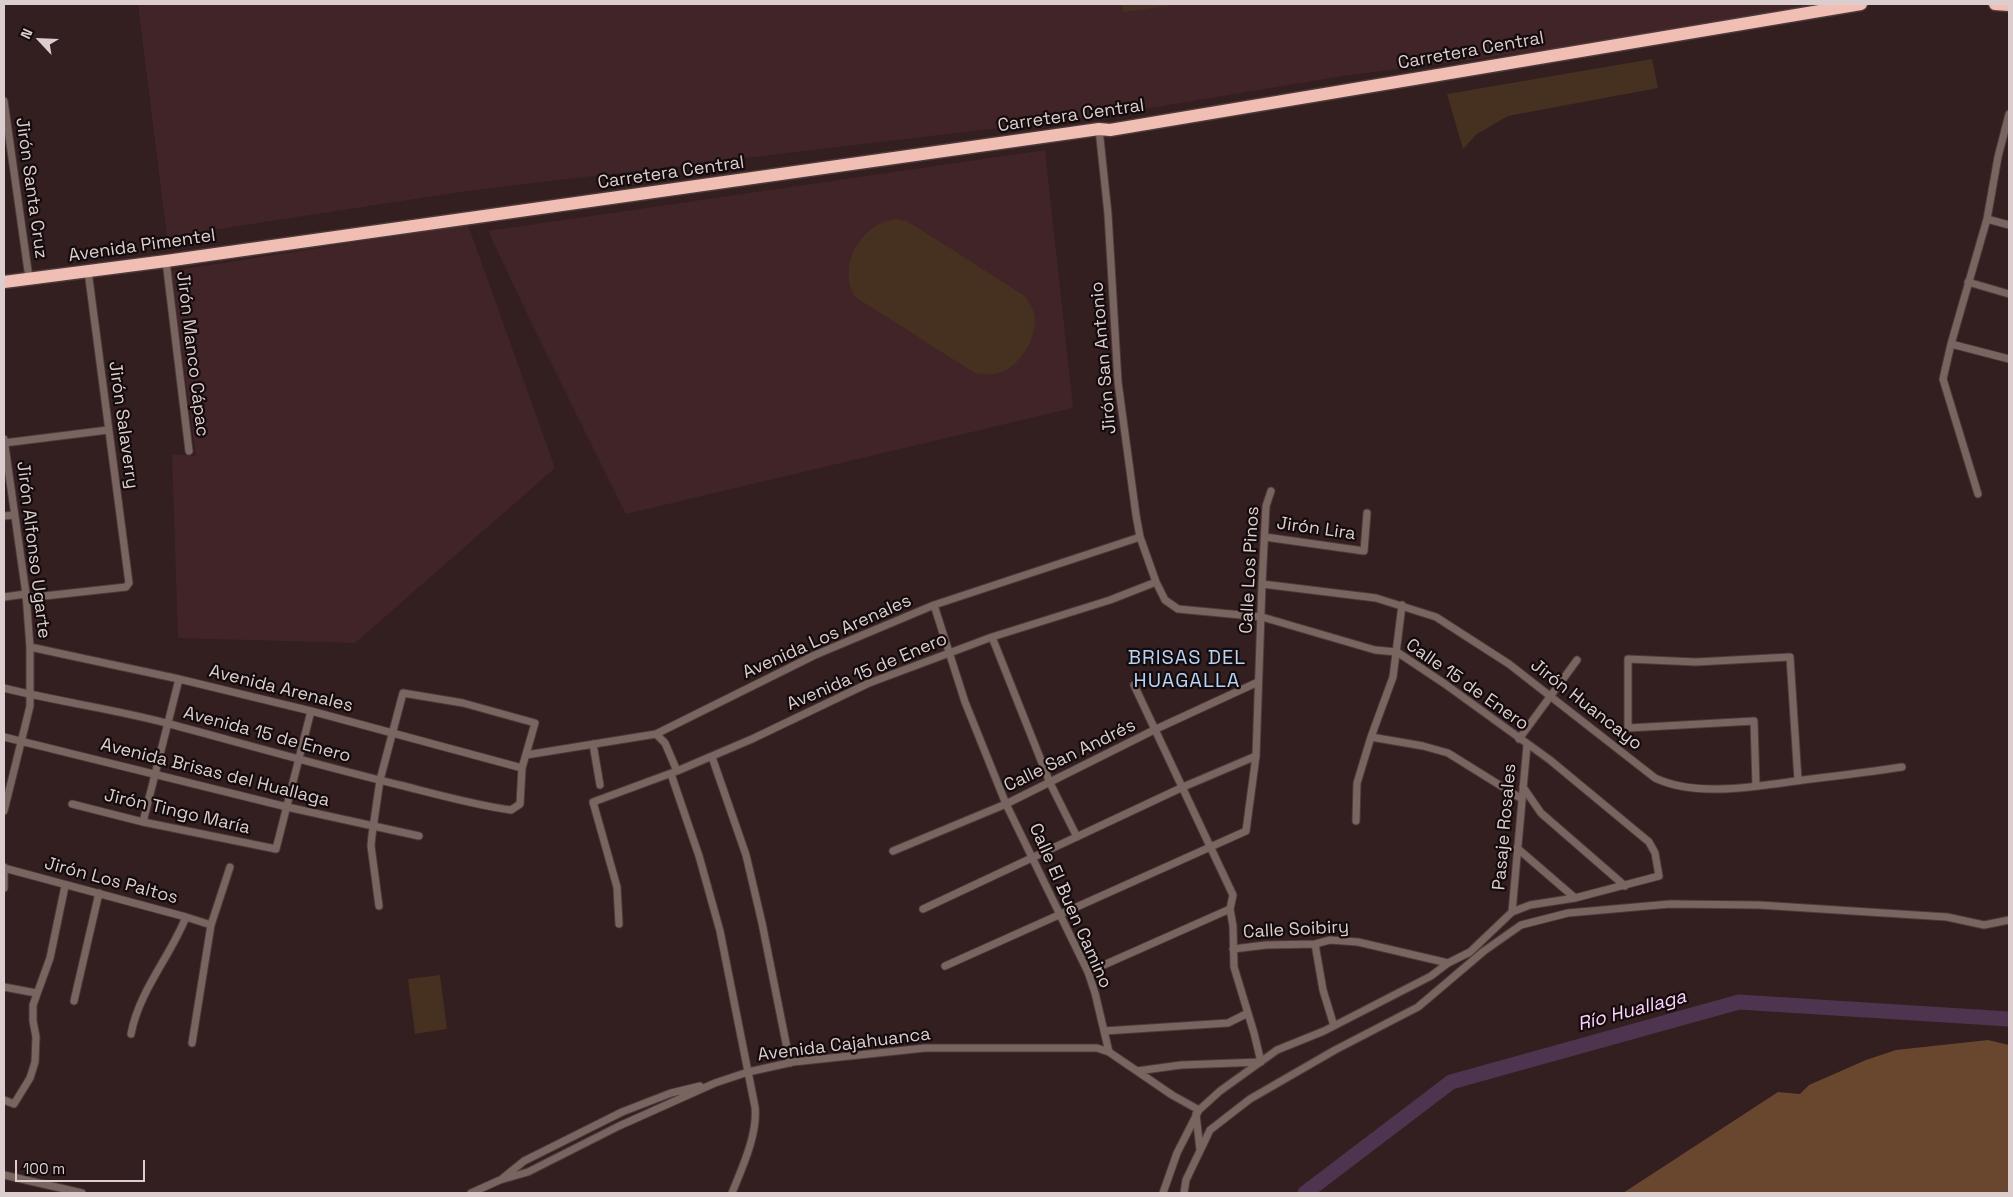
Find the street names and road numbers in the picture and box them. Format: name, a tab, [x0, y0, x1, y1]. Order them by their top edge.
street label: Carretera Central	[1396, 28, 1546, 74]
street label: Carretera Central	[996, 95, 1146, 137]
street label: Jirón Santa Cruz	[10, 116, 52, 260]
street label: Carretera Central	[596, 152, 746, 194]
street label: Avenida Pimentel	[67, 225, 217, 267]
street label: Jirón Manco Cápac	[171, 270, 213, 438]
street label: Jirón San Antonio	[1087, 281, 1121, 435]
street label: Jirón Salaverry	[103, 360, 143, 490]
street label: Jirón Alfonso Ugarte	[11, 460, 55, 640]
street label: Calle Los Pinos	[1236, 506, 1264, 634]
street label: Jirón Lira	[1275, 513, 1357, 545]
street label: Avenida Los Arenales	[739, 590, 915, 684]
street label: Avenida 15 de Enero	[784, 628, 950, 716]
street label: Calle 15 de Enero	[1401, 635, 1533, 735]
street label: Jirón Huancayo	[1526, 655, 1646, 755]
street label: Avenida Arenales	[207, 661, 355, 717]
street label: Avenida 15 de Enero	[181, 702, 353, 768]
street label: Calle San Andrés	[1001, 715, 1139, 797]
street label: Avenida Brisas del Huallaga	[98, 734, 332, 812]
street label: Pasaje Rosales	[1489, 763, 1521, 891]
street label: Jirón Tingo María	[102, 785, 252, 839]
street label: Calle El Buen Camino	[1024, 820, 1116, 992]
street label: Jirón Los Paltos	[42, 853, 180, 909]
street label: Calle Soibiry	[1242, 916, 1350, 944]
street label: Avenida Cajahuanca	[756, 1024, 932, 1066]

